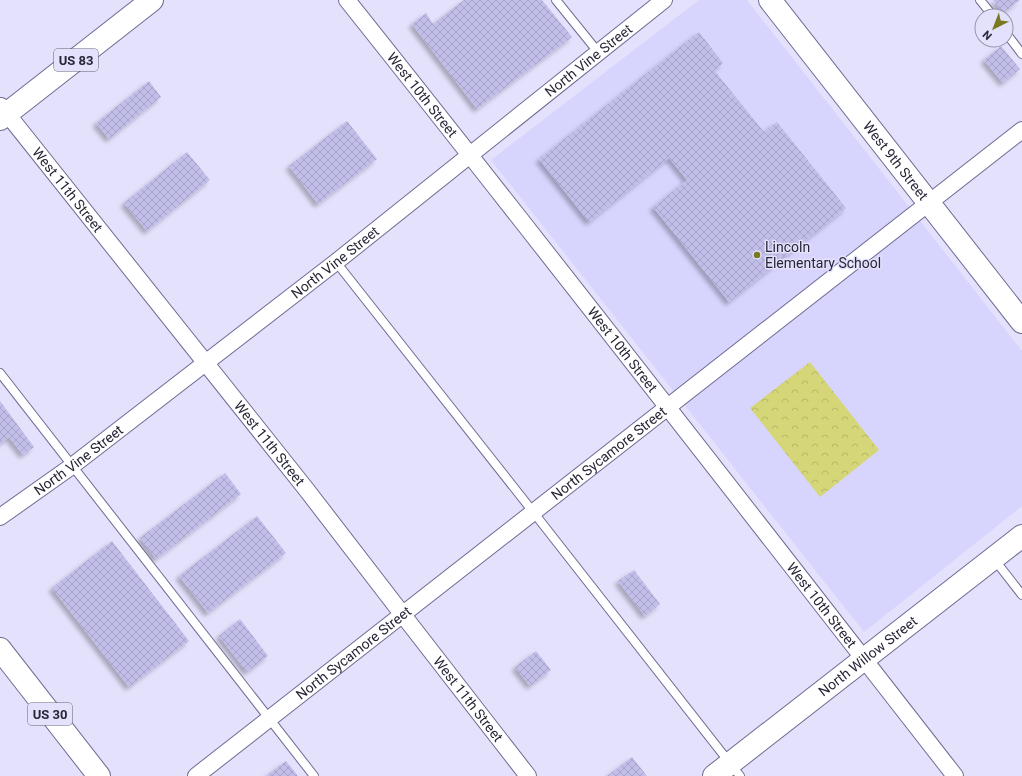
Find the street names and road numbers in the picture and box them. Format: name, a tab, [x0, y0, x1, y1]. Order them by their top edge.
street label: North Vine Street	[542, 20, 636, 100]
road number: US 83	[54, 49, 98, 71]
street label: West 10th Street	[384, 49, 461, 141]
street label: West 9th Street	[860, 118, 932, 204]
street label: West 11th Street	[29, 144, 106, 235]
street label: North Vine Street	[288, 223, 382, 302]
street label: West 10th Street	[584, 304, 661, 395]
street label: West 11th Street	[231, 398, 308, 489]
street label: North Sycamore Street	[548, 403, 670, 503]
street label: North Vine Street	[31, 421, 126, 498]
street label: West 10th Street	[784, 559, 860, 651]
street label: North Sycamore Street	[293, 603, 415, 703]
street label: North Willow Street	[815, 613, 921, 699]
street label: West 11th Street	[430, 653, 507, 745]
road number: US 30	[28, 703, 72, 725]

